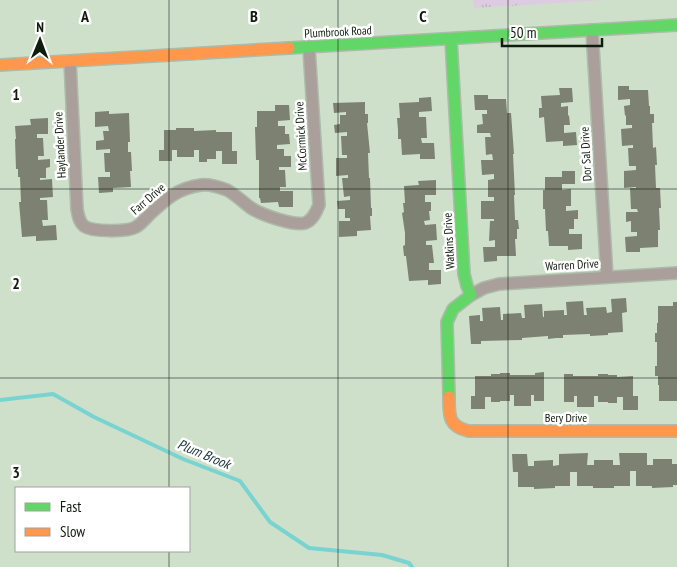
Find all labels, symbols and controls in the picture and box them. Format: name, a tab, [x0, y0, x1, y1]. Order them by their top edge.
text: A	[80, 6, 90, 26]
text: B	[250, 6, 258, 26]
text: C	[419, 6, 427, 26]
north arrow	[15, 15, 65, 65]
scale bar	[502, 15, 602, 47]
text: N	[36, 18, 44, 36]
street label: Plumbrook Road	[304, 22, 372, 41]
text: 50 m	[510, 23, 536, 42]
text: 1	[12, 84, 20, 104]
street label: McCormick Drive	[291, 101, 310, 171]
street label: Haylander Drive	[50, 111, 69, 179]
street label: Dor Sal Drive	[577, 126, 594, 182]
street label: Farr Drive	[127, 180, 168, 218]
street label: Watkins Drive	[440, 212, 457, 270]
street label: Warren Drive	[545, 256, 599, 273]
text: 2	[12, 273, 20, 293]
street label: Bery Drive	[545, 410, 587, 425]
water label: Plum Brook	[175, 435, 235, 474]
text: 3	[12, 462, 20, 482]
legend	[15, 487, 190, 552]
text: Fast	[60, 497, 81, 516]
text: Slow	[60, 522, 85, 541]

